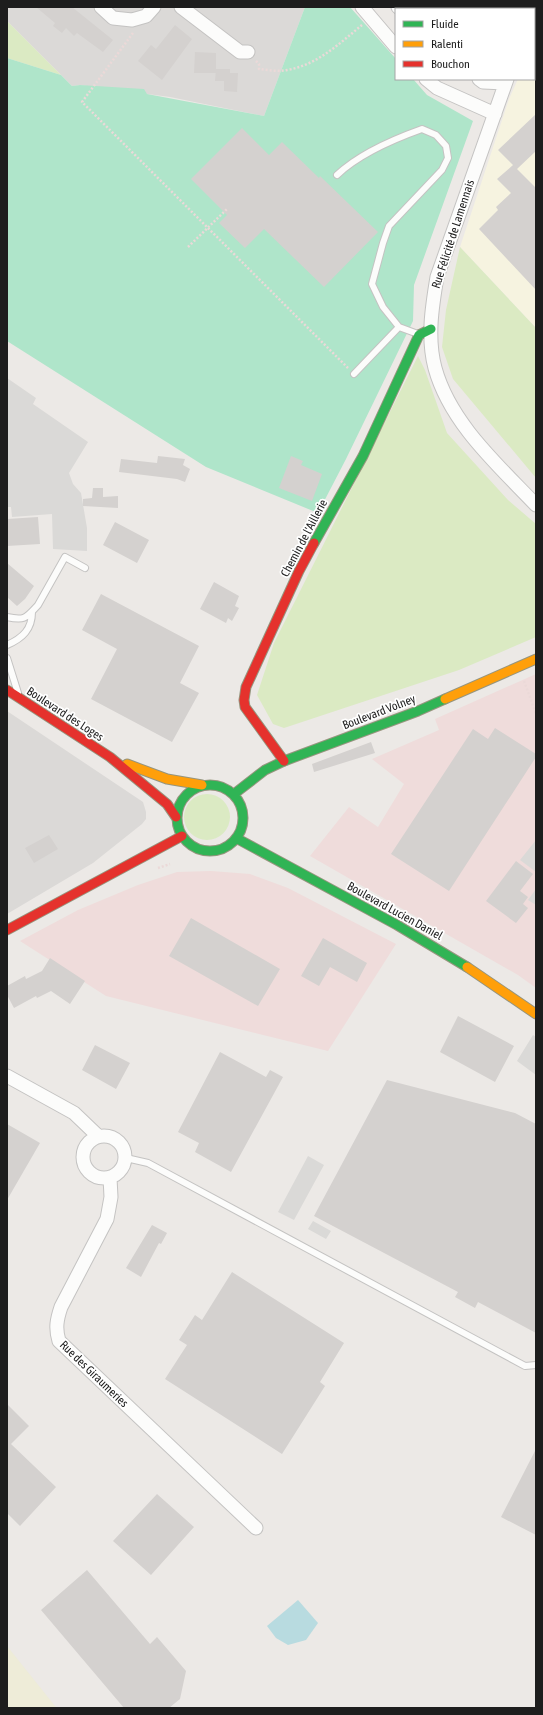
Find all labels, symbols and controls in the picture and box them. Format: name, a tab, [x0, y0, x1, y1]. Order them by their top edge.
legend	[395, 8, 535, 80]
text: Fluide	[431, 17, 459, 31]
text: Ralenti	[431, 37, 463, 51]
text: Bouchon	[431, 57, 470, 71]
street label: Rue Félicité de Lamennais	[429, 178, 477, 290]
street label: Chemin de l'Aillerie	[278, 497, 330, 579]
street label: Boulevard des Loges	[24, 684, 106, 744]
street label: Boulevard Volney	[340, 692, 418, 732]
street label: Boulevard Lucien Daniel	[345, 879, 446, 943]
street label: Rue des Giraumeries	[57, 1338, 131, 1410]

